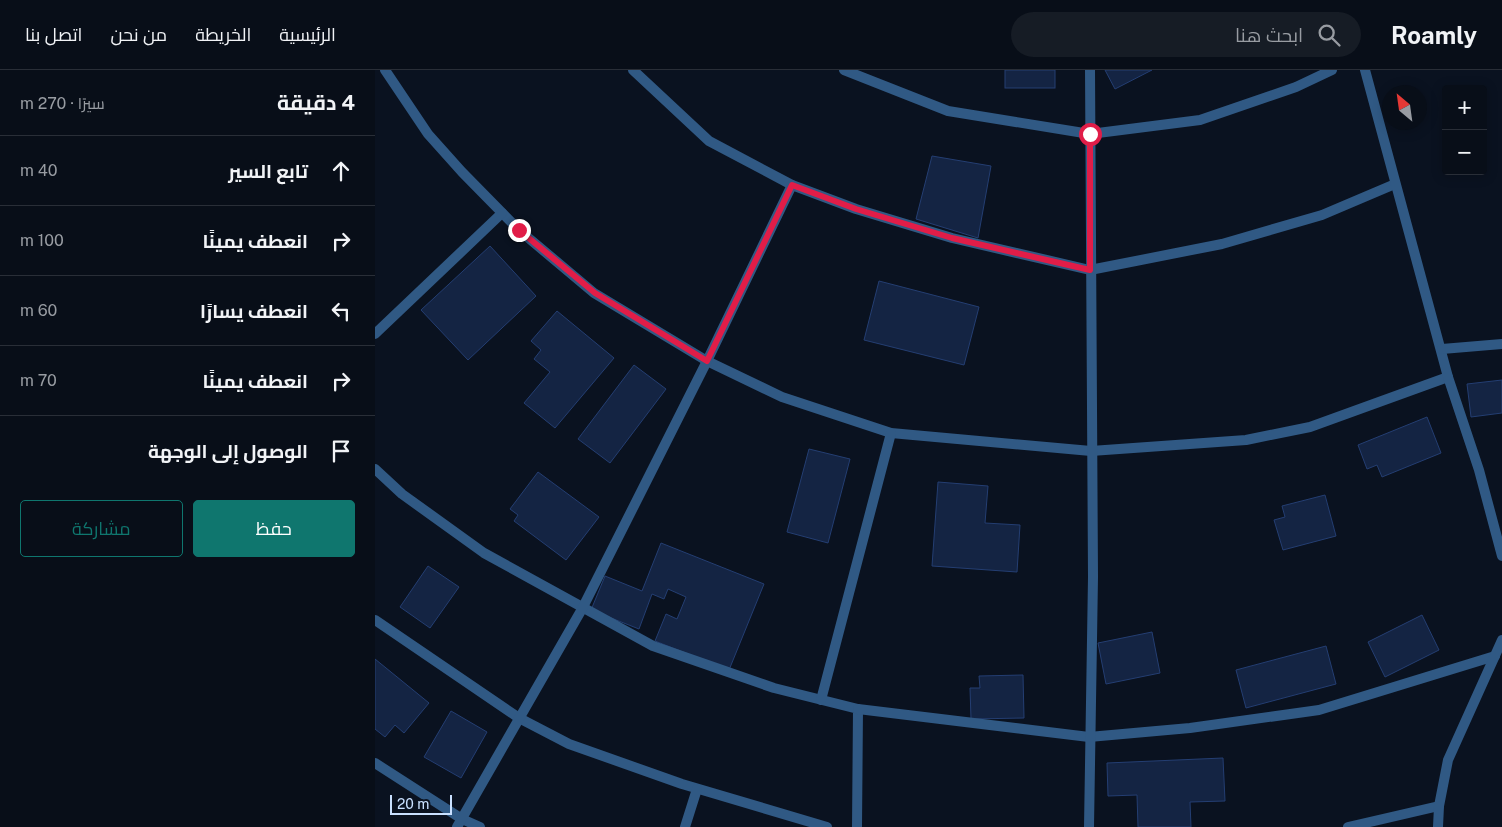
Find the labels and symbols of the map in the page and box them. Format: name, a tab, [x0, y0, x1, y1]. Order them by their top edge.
north arrow	[1382, 85, 1427, 130]
route start	[1079, 123, 1102, 146]
route end	[508, 219, 531, 242]
scale bar	[390, 792, 453, 815]

